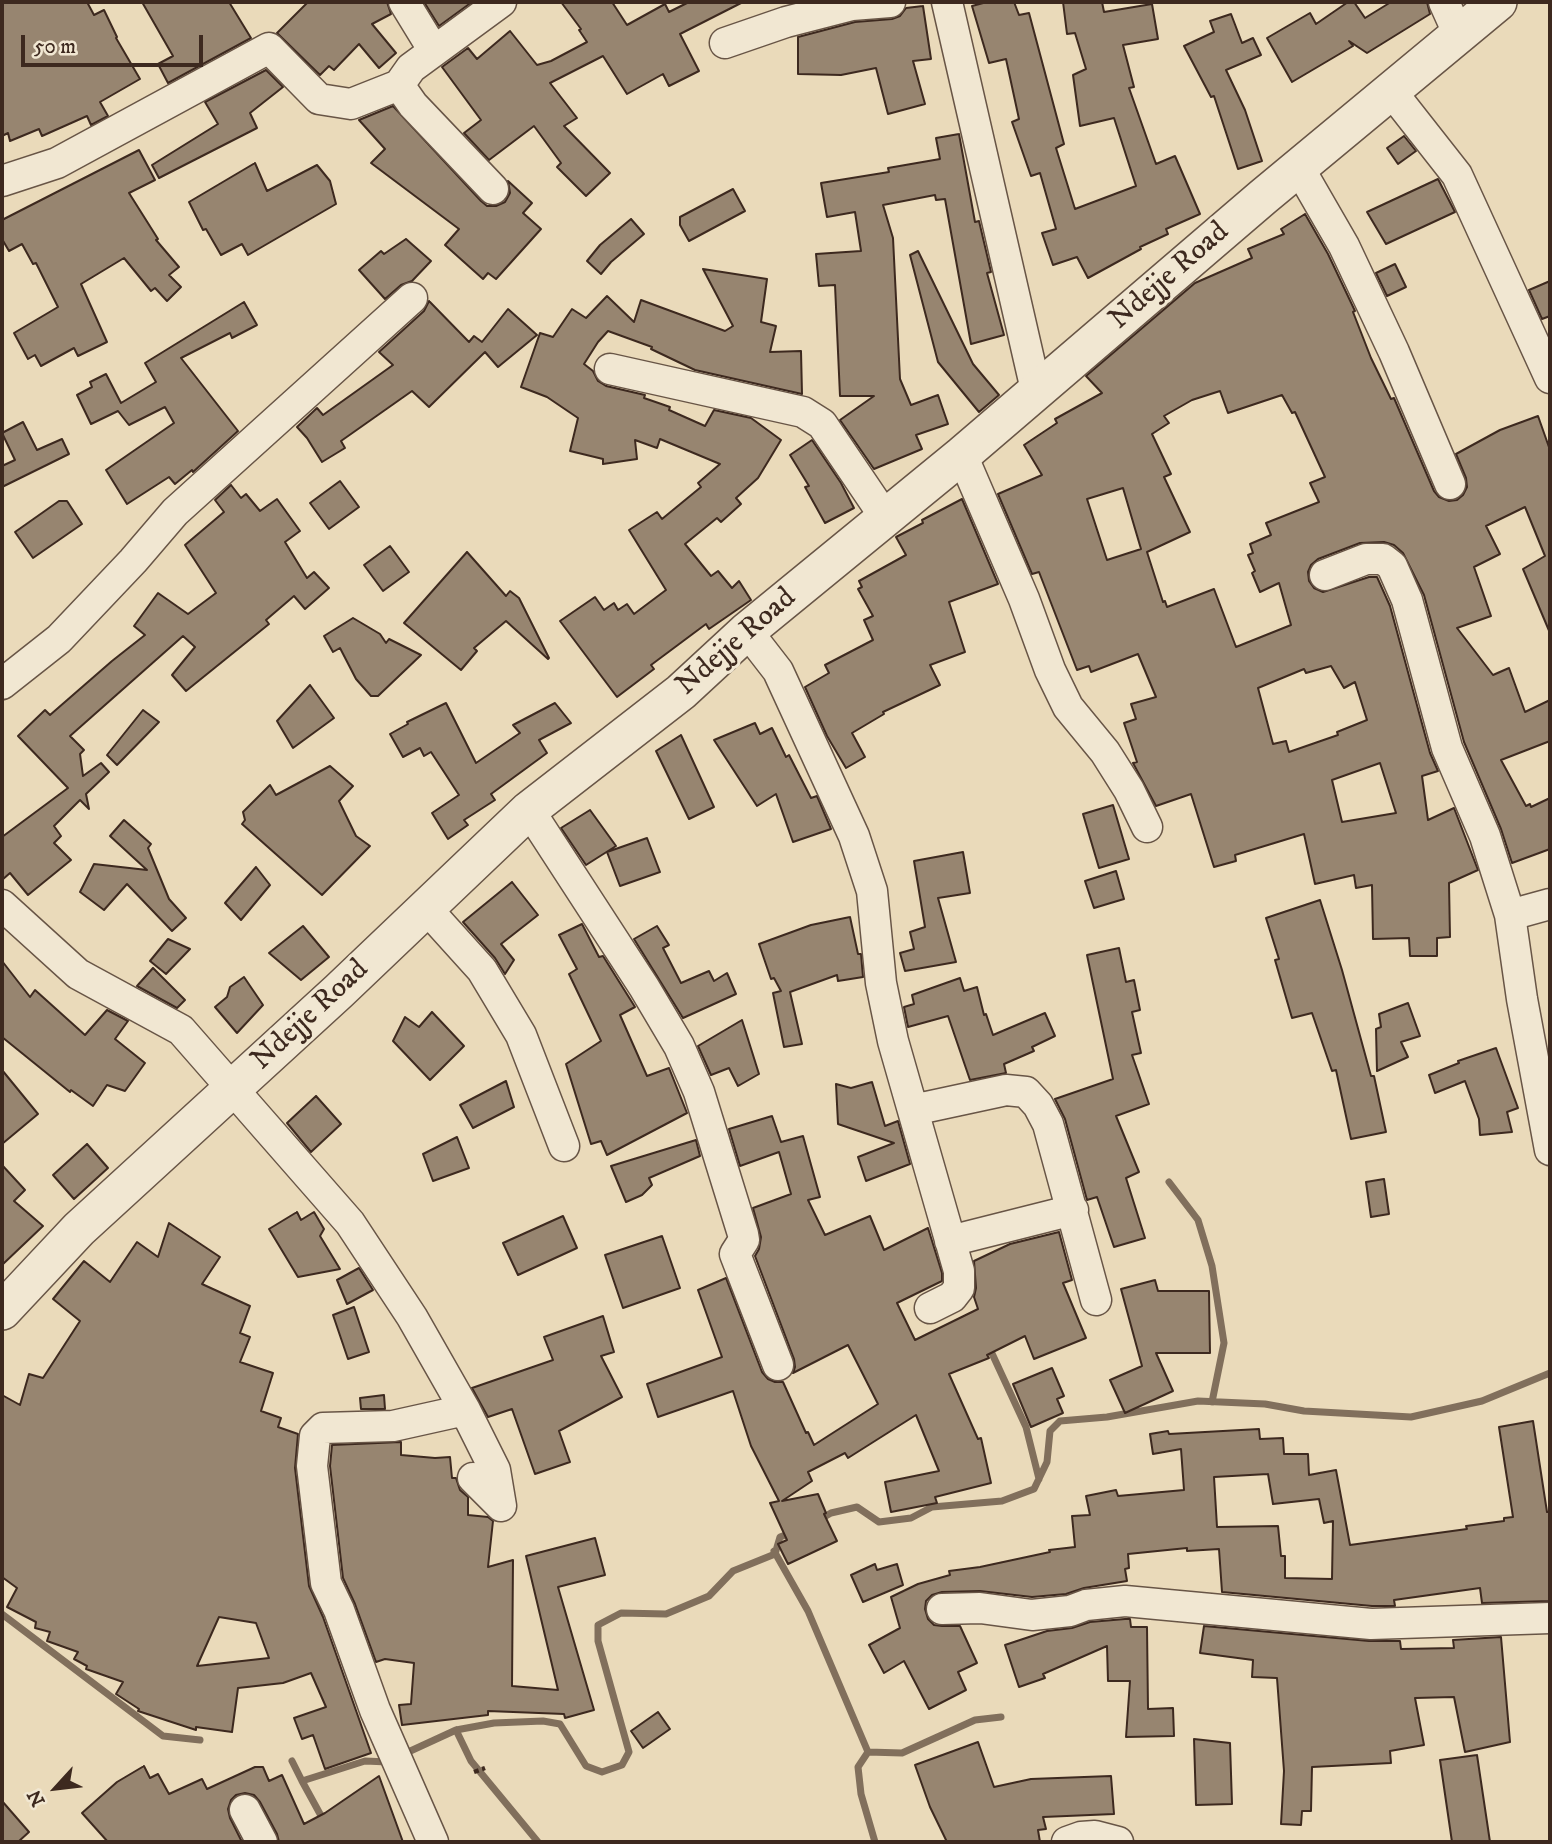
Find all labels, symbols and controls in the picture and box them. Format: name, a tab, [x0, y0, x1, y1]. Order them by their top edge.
scale bar	[24, 21, 206, 65]
text: 50 m	[34, 34, 76, 60]
street label: Ndejje Road	[1103, 215, 1237, 339]
street label: Ndejje Road	[670, 581, 804, 705]
street label: Ndejje Road	[245, 953, 377, 1079]
north arrow	[21, 1753, 91, 1823]
text: N	[23, 1786, 51, 1810]

